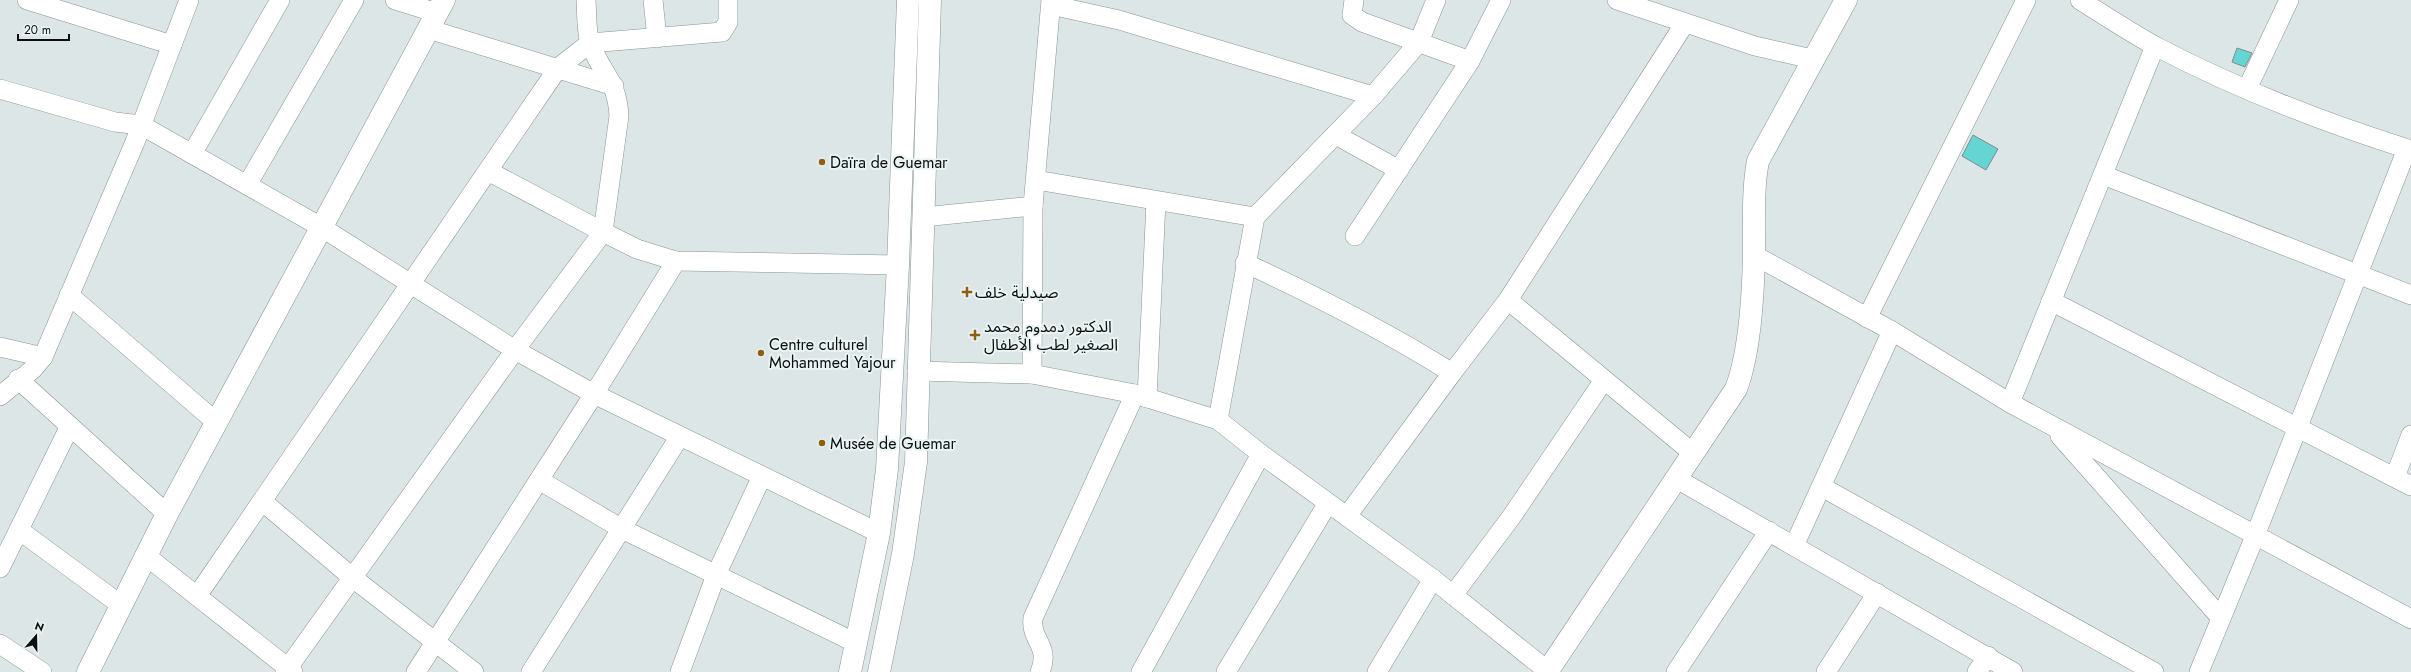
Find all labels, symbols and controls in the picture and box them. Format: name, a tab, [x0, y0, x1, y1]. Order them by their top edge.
scale bar	[18, 16, 69, 42]
text: 20 m	[24, 21, 51, 39]
place label: Daïra de Guemar	[830, 151, 948, 174]
marker: Daïra de Guemar	[817, 157, 827, 167]
place label: صيدلية خلف	[975, 281, 1058, 304]
marker: صيدلية خلف	[962, 287, 972, 297]
place label: الدكتور دمدوم محمد الصغير لطب الأطفال	[984, 315, 1118, 356]
marker: الدكتور دمدوم محمد الصغير لطب الأطفال	[969, 329, 981, 341]
place label: Centre culturel Mohammed Yajour	[769, 333, 896, 374]
marker: Centre culturel Mohammed Yajour	[756, 348, 766, 358]
place label: Musée de Guemar	[830, 432, 956, 455]
marker: Musée de Guemar	[817, 438, 827, 448]
north arrow	[16, 616, 56, 656]
text: N	[33, 618, 46, 636]

